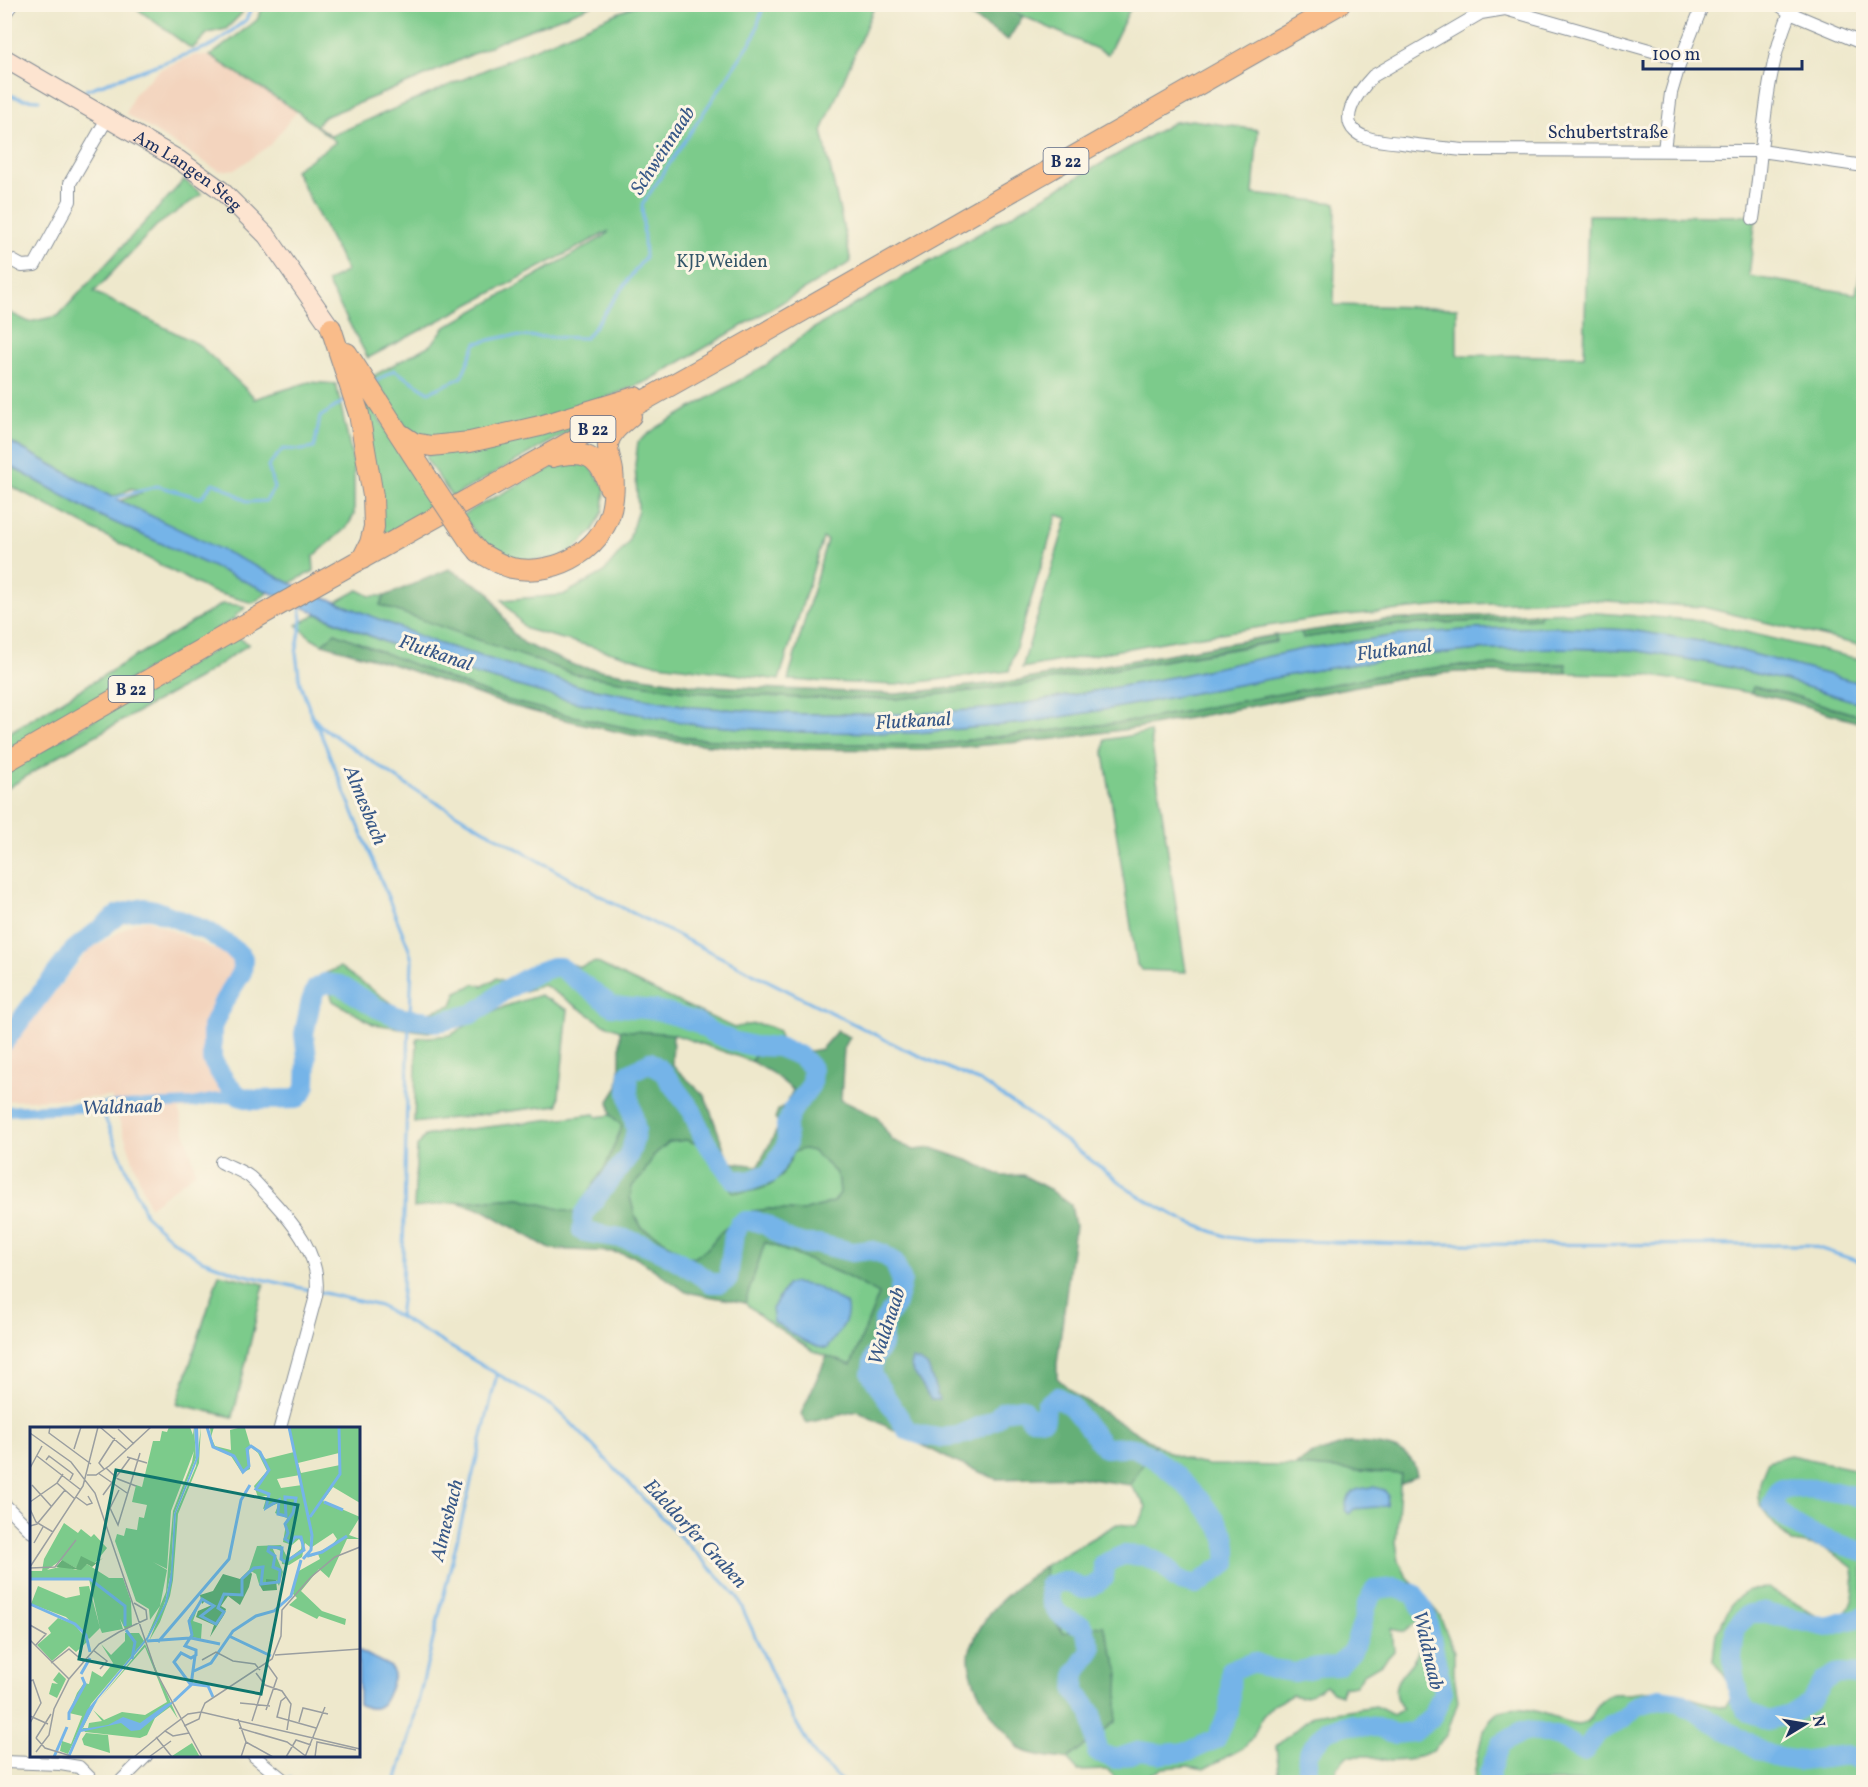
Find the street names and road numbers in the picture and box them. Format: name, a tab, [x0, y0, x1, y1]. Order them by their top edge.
street label: Schubertstraße	[1548, 121, 1668, 146]
street label: Am Langen Steg	[128, 125, 247, 218]
road number: B 22	[1044, 148, 1088, 174]
road number: B 22	[570, 416, 616, 442]
road number: B 22	[108, 676, 154, 702]

